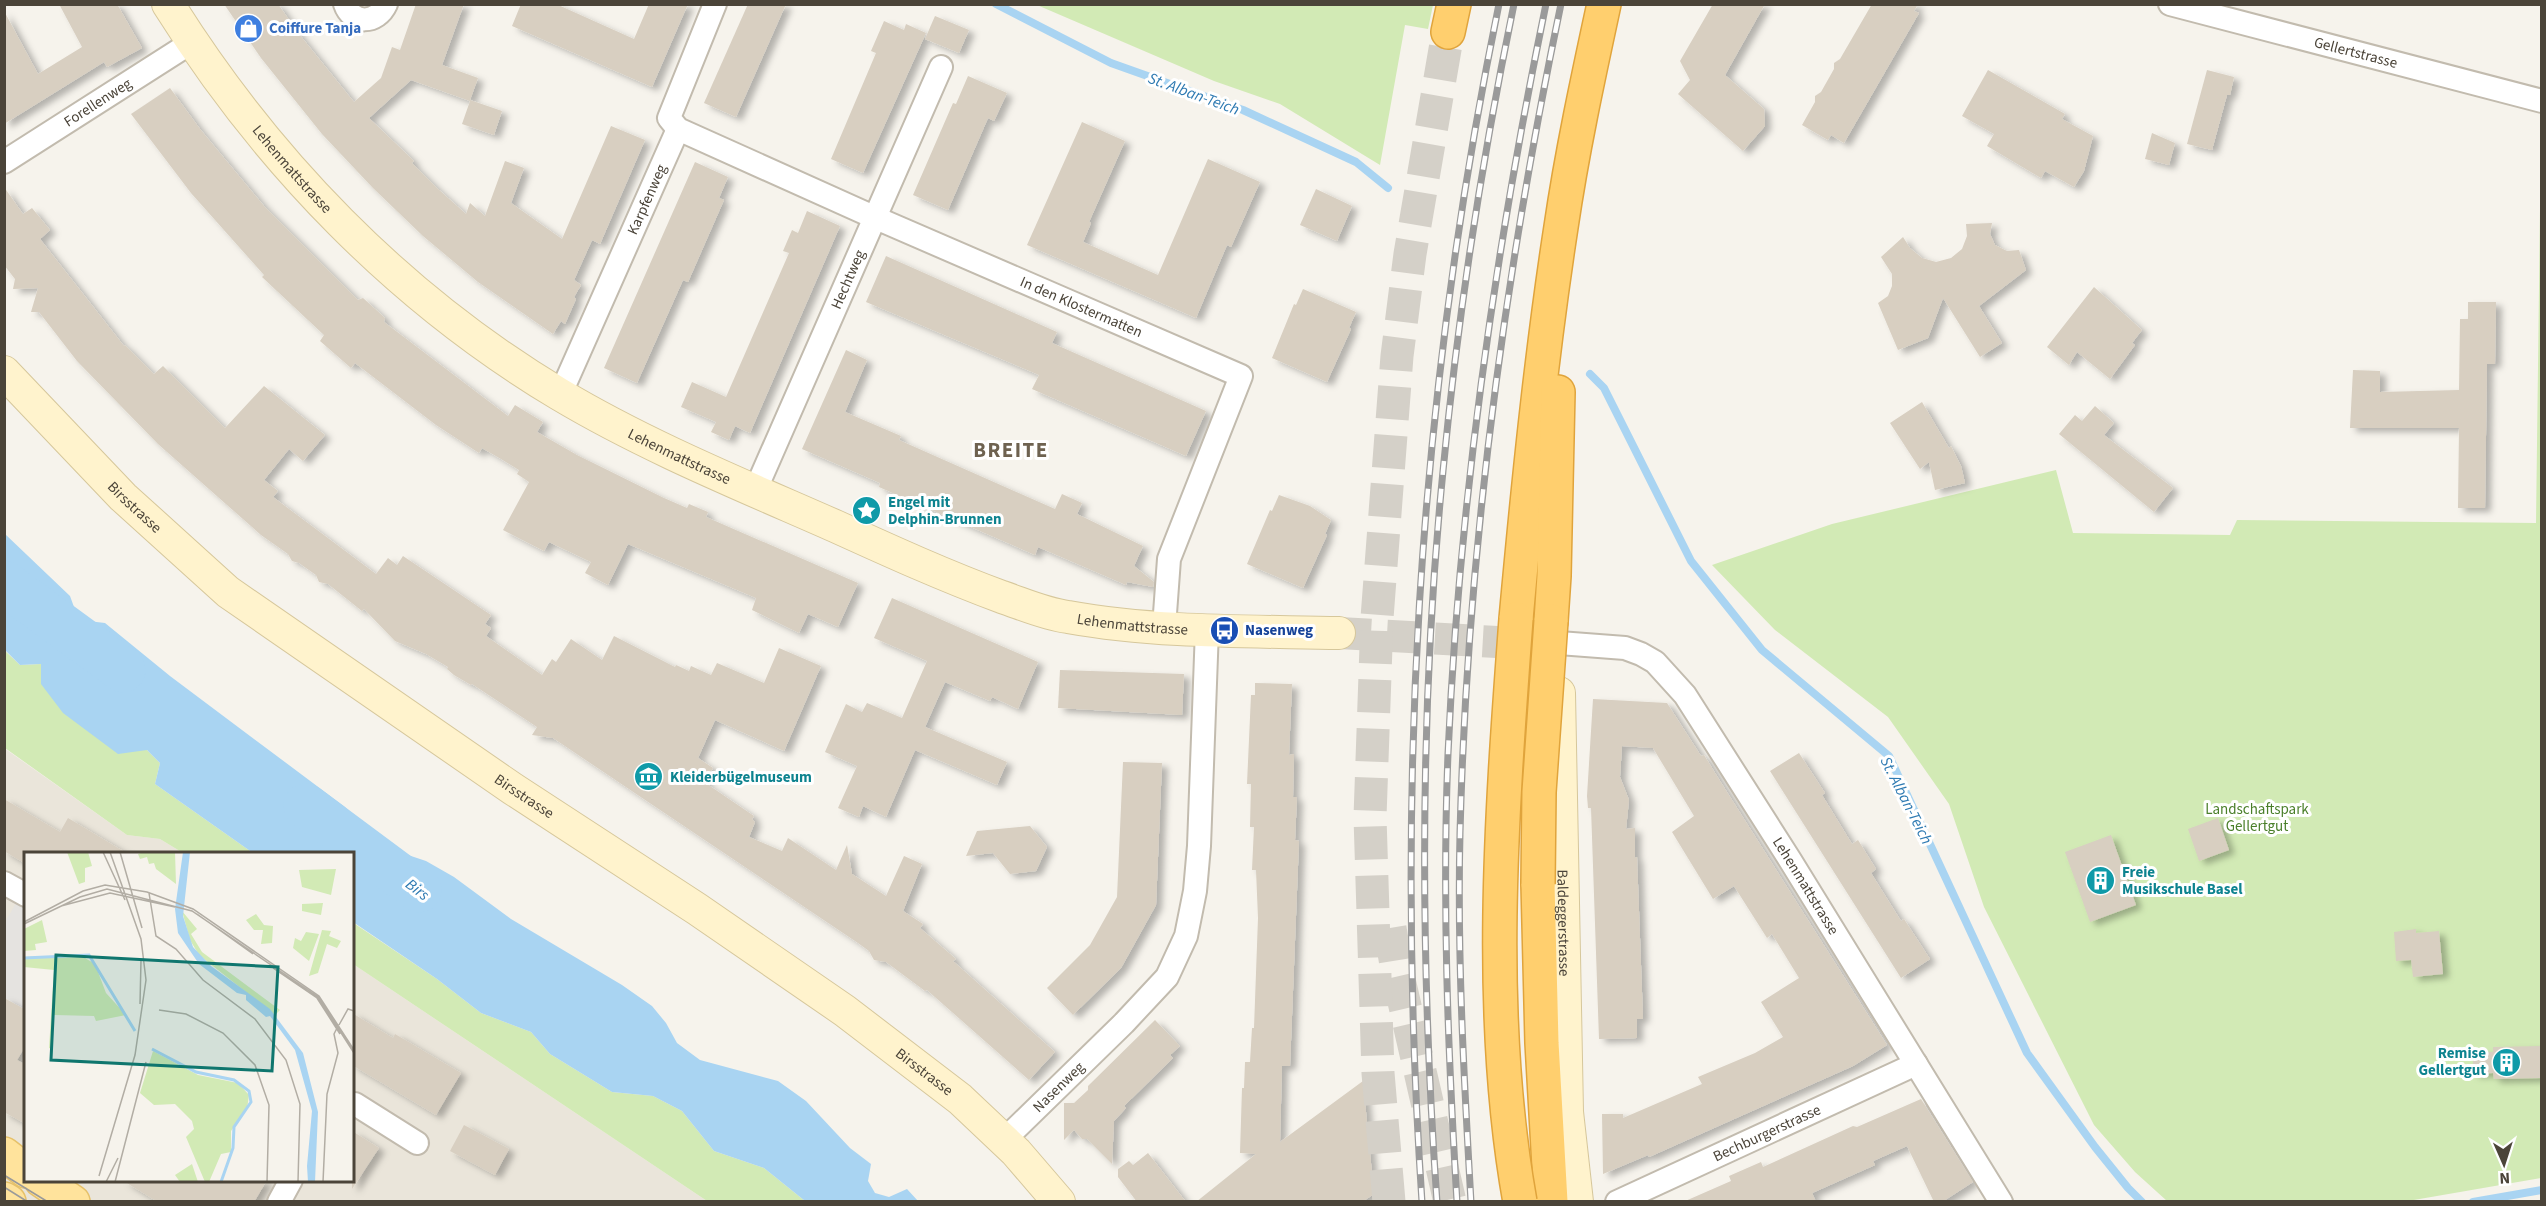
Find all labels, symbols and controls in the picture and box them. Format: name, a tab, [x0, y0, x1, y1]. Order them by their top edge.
shop icon: Coiffure Tanja	[232, 12, 264, 44]
place label: Coiffure Tanja	[269, 18, 361, 39]
street label: Gellertstrasse	[2312, 32, 2400, 74]
water label: St. Alban-Teich	[1145, 67, 1242, 121]
street label: Forellenweg	[60, 73, 136, 132]
street label: Lehenmattstrasse	[247, 121, 337, 218]
street label: Karpfenweg	[622, 161, 672, 238]
street label: Hechtweg	[826, 246, 871, 313]
street label: In den Klostermatten	[1017, 272, 1146, 343]
street label: Lehenmattstrasse	[624, 424, 734, 490]
district label: BREITE	[973, 435, 1049, 465]
street label: Birsstrasse	[102, 477, 166, 538]
place label: Engel mit Delphin-Brunnen	[888, 492, 1002, 530]
place icon: Engel mit Delphin-Brunnen	[851, 495, 883, 527]
street label: Lehenmattstrasse	[1075, 609, 1188, 641]
bus stop icon: Nasenweg	[1208, 614, 1240, 646]
place label: Nasenweg	[1245, 620, 1313, 641]
water label: St. Alban-Teich	[1875, 753, 1938, 848]
museum icon: Kleiderbügelmuseum	[633, 761, 665, 793]
place label: Kleiderbügelmuseum	[670, 767, 812, 788]
street label: Birsstrasse	[490, 769, 558, 824]
park label: Landschaftspark Gellertgut	[2205, 799, 2309, 837]
street label: Lehenmattstrasse	[1767, 833, 1844, 939]
inset map	[24, 852, 354, 1182]
place label: Freie Musikschule Basel	[2122, 862, 2243, 900]
building icon: Freie Musikschule Basel	[2085, 865, 2117, 897]
street label: Baldeggerstrasse	[1551, 869, 1574, 977]
water label: Birs	[401, 874, 434, 906]
street label: Birsstrasse	[891, 1043, 957, 1101]
place label: Remise Gellertgut	[2418, 1043, 2486, 1081]
building icon: Remise Gellertgut	[2491, 1046, 2523, 1078]
street label: Nasenweg	[1028, 1057, 1090, 1117]
street label: Bechburgerstrasse	[1710, 1099, 1824, 1167]
north arrow	[2474, 1134, 2534, 1194]
text: N	[2499, 1167, 2511, 1189]

